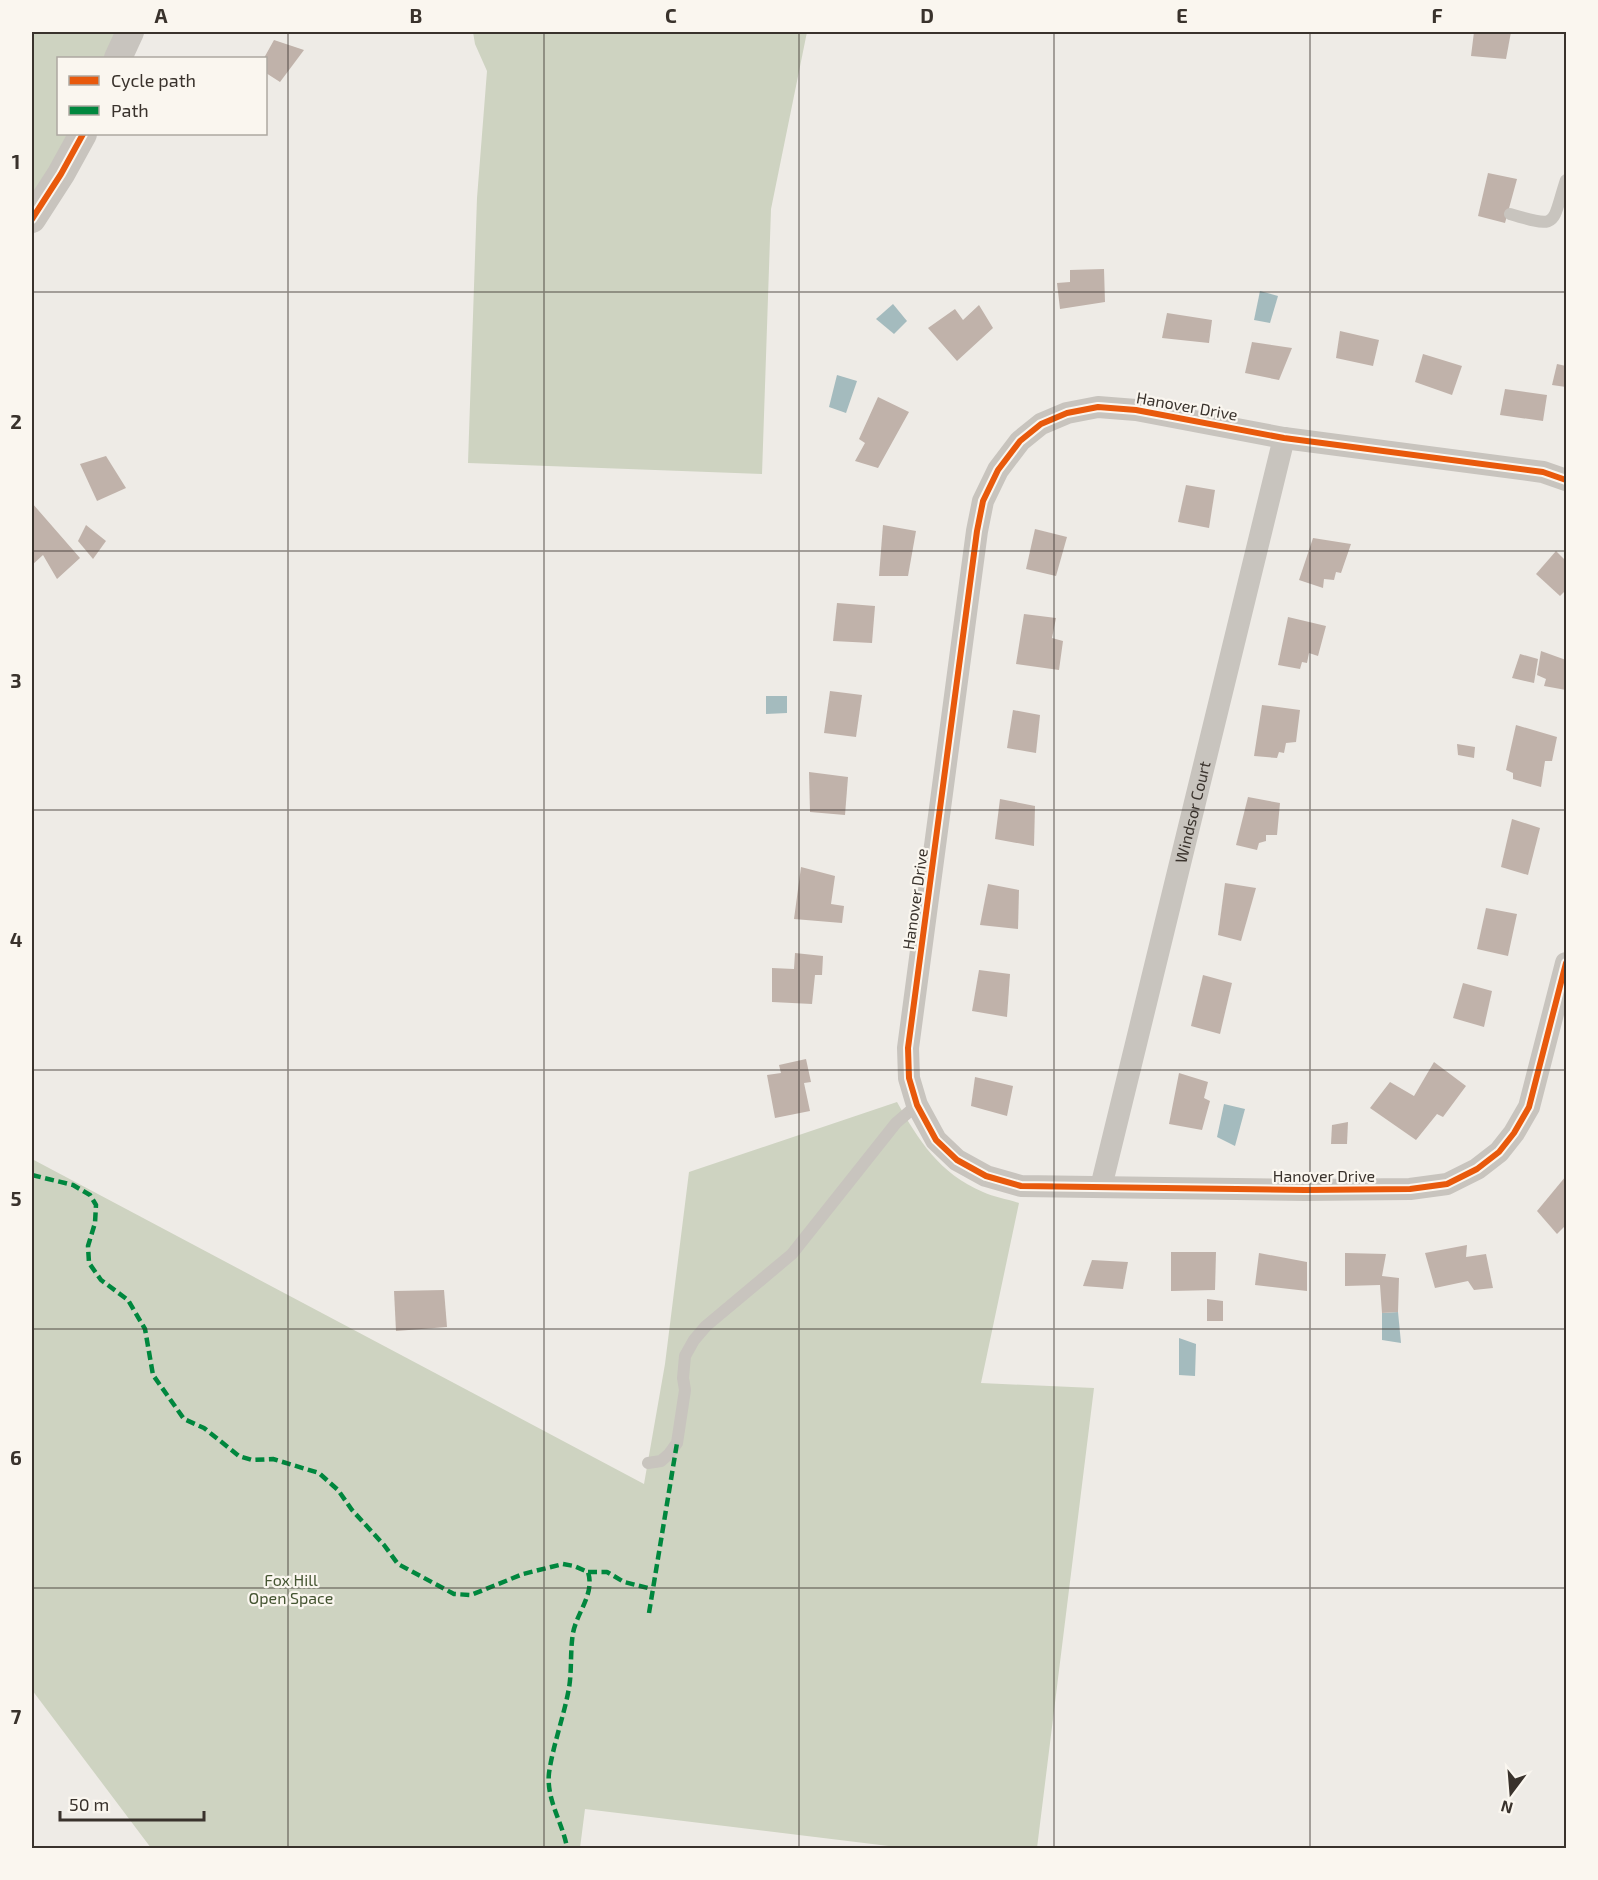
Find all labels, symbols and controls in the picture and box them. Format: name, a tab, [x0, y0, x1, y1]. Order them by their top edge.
text: A	[154, 3, 168, 27]
text: B	[410, 3, 422, 27]
text: C	[665, 3, 677, 27]
text: D	[920, 3, 934, 27]
text: E	[1176, 3, 1188, 27]
text: F	[1431, 3, 1443, 27]
legend	[57, 57, 267, 135]
text: Cycle path	[111, 69, 196, 91]
text: Path	[111, 99, 149, 121]
text: 1	[12, 149, 20, 173]
street label: Hanover Drive	[1135, 387, 1239, 424]
text: 2	[10, 409, 22, 433]
text: 3	[10, 668, 22, 692]
street label: Windsor Court	[1171, 759, 1214, 865]
street label: Hanover Drive	[898, 847, 931, 951]
text: 4	[10, 927, 23, 951]
street label: Hanover Drive	[1273, 1166, 1375, 1185]
text: 5	[10, 1186, 22, 1210]
text: 6	[10, 1445, 22, 1469]
park label: Fox Hill Open Space	[249, 1570, 333, 1607]
text: 7	[11, 1704, 22, 1728]
north arrow	[1481, 1763, 1541, 1823]
scale bar	[60, 1784, 204, 1822]
text: 50 m	[69, 1793, 109, 1815]
text: N	[1499, 1797, 1515, 1819]

